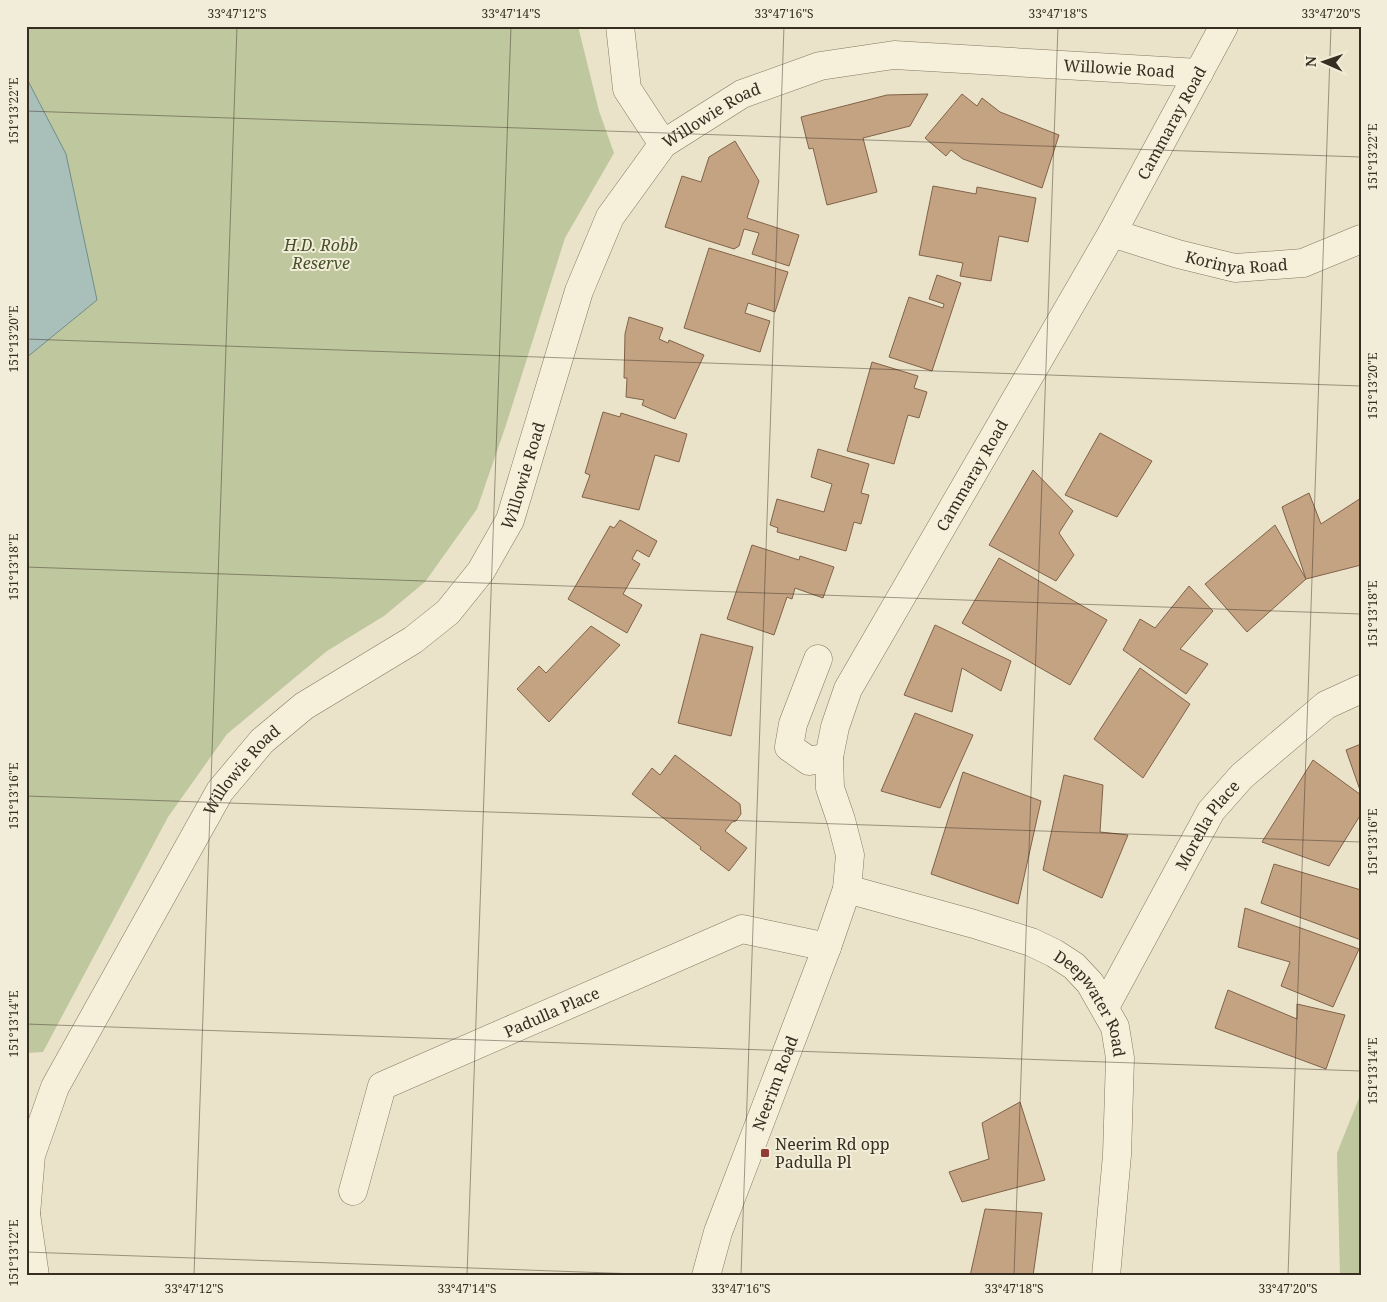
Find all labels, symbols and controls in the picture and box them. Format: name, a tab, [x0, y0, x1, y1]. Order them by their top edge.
text: 33°47'12"S	[207, 5, 267, 22]
text: 33°47'14"S	[481, 5, 541, 22]
text: 33°47'16"S	[754, 5, 814, 22]
text: 33°47'18"S	[1028, 5, 1088, 22]
text: 33°47'20"S	[1301, 5, 1361, 22]
north arrow	[1300, 38, 1350, 88]
street label: Willowie Road	[1063, 54, 1175, 83]
text: N	[1301, 56, 1320, 67]
street label: Cammaray Road	[1132, 62, 1211, 184]
street label: Willowie Road	[658, 77, 764, 153]
text: 151°13'22"E	[5, 78, 22, 144]
text: 151°13'22"E	[1364, 124, 1381, 190]
park label: H.D. Robb Reserve	[283, 234, 358, 274]
street label: Korinya Road	[1183, 245, 1289, 279]
text: 151°13'20"E	[5, 306, 22, 372]
text: 151°13'20"E	[1364, 353, 1381, 419]
street label: Cammaray Road	[931, 415, 1013, 535]
street label: Willowie Road	[496, 419, 550, 534]
text: 151°13'18"E	[5, 534, 22, 600]
text: 151°13'18"E	[1364, 581, 1381, 647]
street label: Willowie Road	[198, 720, 285, 819]
text: 151°13'16"E	[5, 763, 22, 829]
street label: Morella Place	[1170, 775, 1244, 874]
text: 151°13'16"E	[1364, 809, 1381, 875]
street label: Deepwater Road	[1050, 945, 1131, 1059]
street label: Padulla Place	[501, 982, 603, 1042]
text: 151°13'14"E	[5, 991, 22, 1057]
street label: Neerim Road	[747, 1032, 803, 1134]
text: 151°13'14"E	[1364, 1038, 1381, 1104]
place label: Neerim Rd opp Padulla Pl	[775, 1133, 890, 1173]
marker: Neerim Rd opp Padulla Pl	[759, 1147, 771, 1159]
text: 151°13'12"E	[5, 1220, 22, 1286]
text: 33°47'12"S	[164, 1280, 224, 1297]
text: 33°47'14"S	[437, 1280, 497, 1297]
text: 33°47'16"S	[711, 1280, 771, 1297]
text: 33°47'18"S	[984, 1280, 1044, 1297]
text: 33°47'20"S	[1258, 1280, 1318, 1297]

